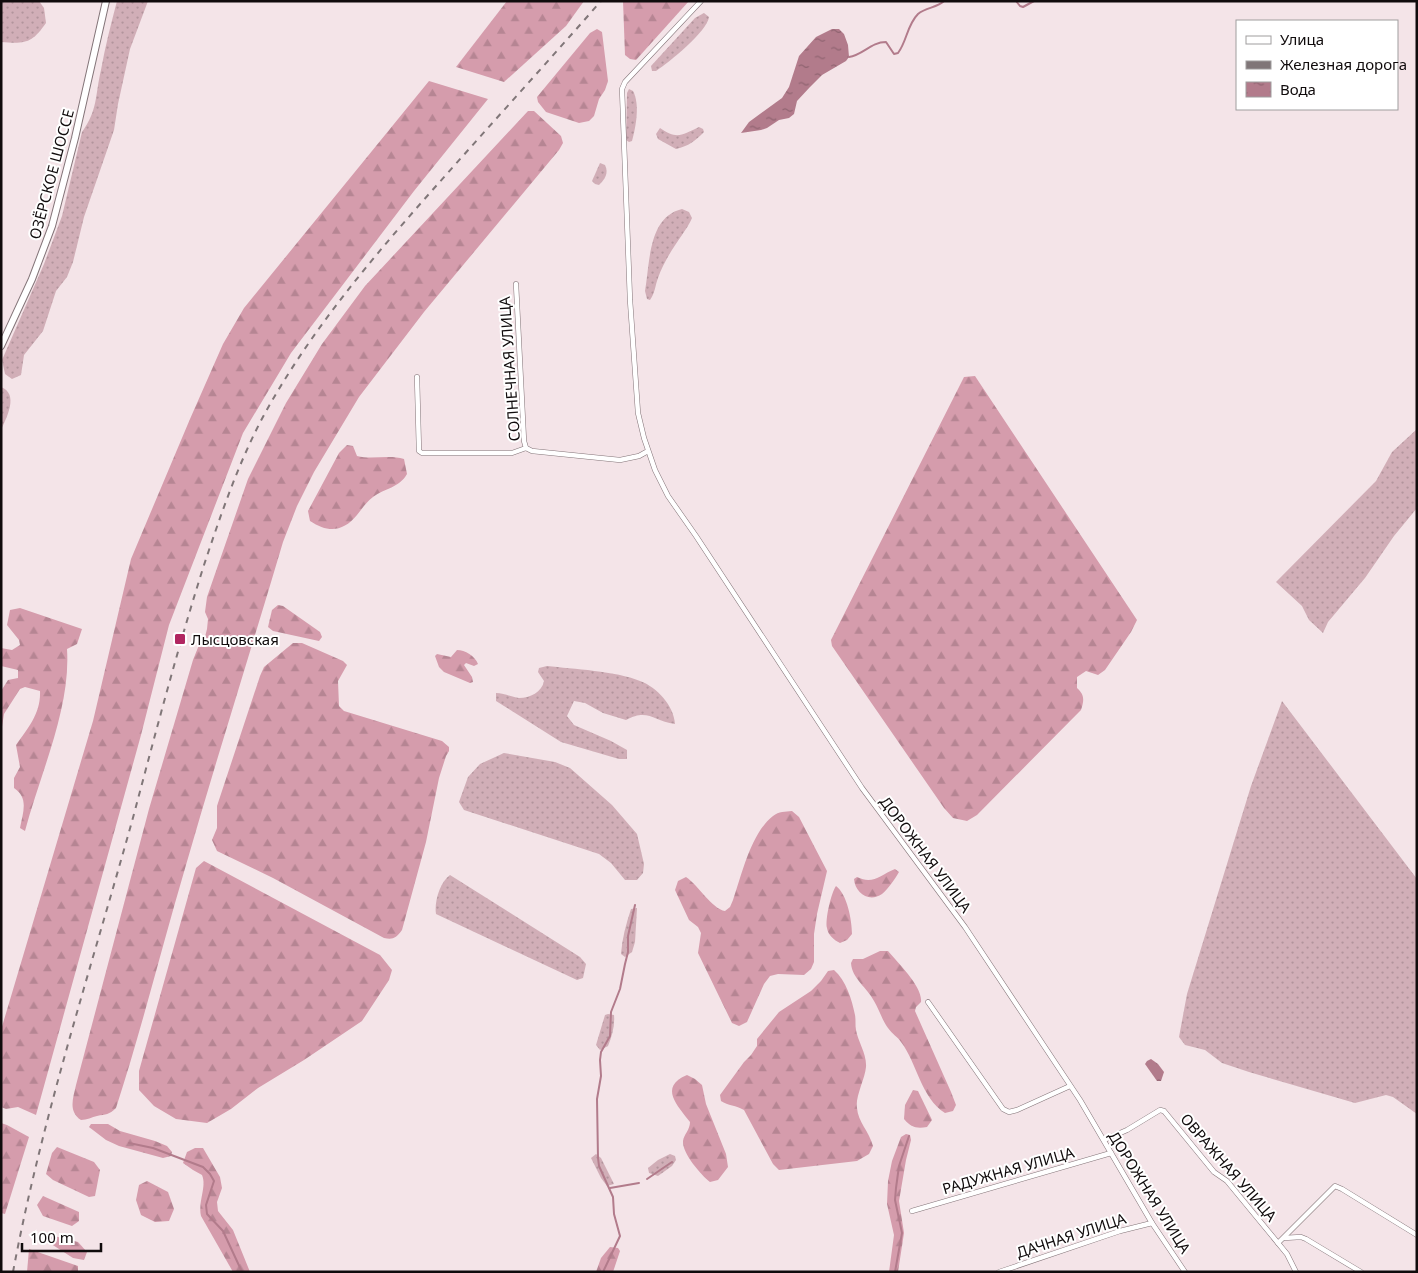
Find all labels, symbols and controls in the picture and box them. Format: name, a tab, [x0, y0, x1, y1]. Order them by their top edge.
legend	[1236, 20, 1398, 110]
text: Улица	[1280, 29, 1324, 49]
text: Железная дорога	[1280, 54, 1407, 74]
text: Вода	[1280, 79, 1316, 99]
street label: ОЗЁРСКОЕ ШОССЕ	[24, 107, 78, 241]
street label: СОЛНЕЧНАЯ УЛИЦА	[494, 295, 524, 442]
place label: Лысцовская	[191, 629, 279, 649]
marker: Лысцовская	[173, 632, 187, 646]
street label: ДОРОЖНАЯ УЛИЦА	[876, 792, 977, 917]
street label: ОВРАЖНАЯ УЛИЦА	[1176, 1109, 1282, 1226]
street label: ДОРОЖНАЯ УЛИЦА	[1104, 1127, 1196, 1257]
street label: РАДУЖНАЯ УЛИЦА	[940, 1141, 1077, 1198]
street label: ДАЧНАЯ УЛИЦА	[1014, 1208, 1129, 1262]
scale bar	[22, 1220, 101, 1252]
text: 100 m	[30, 1227, 74, 1247]

